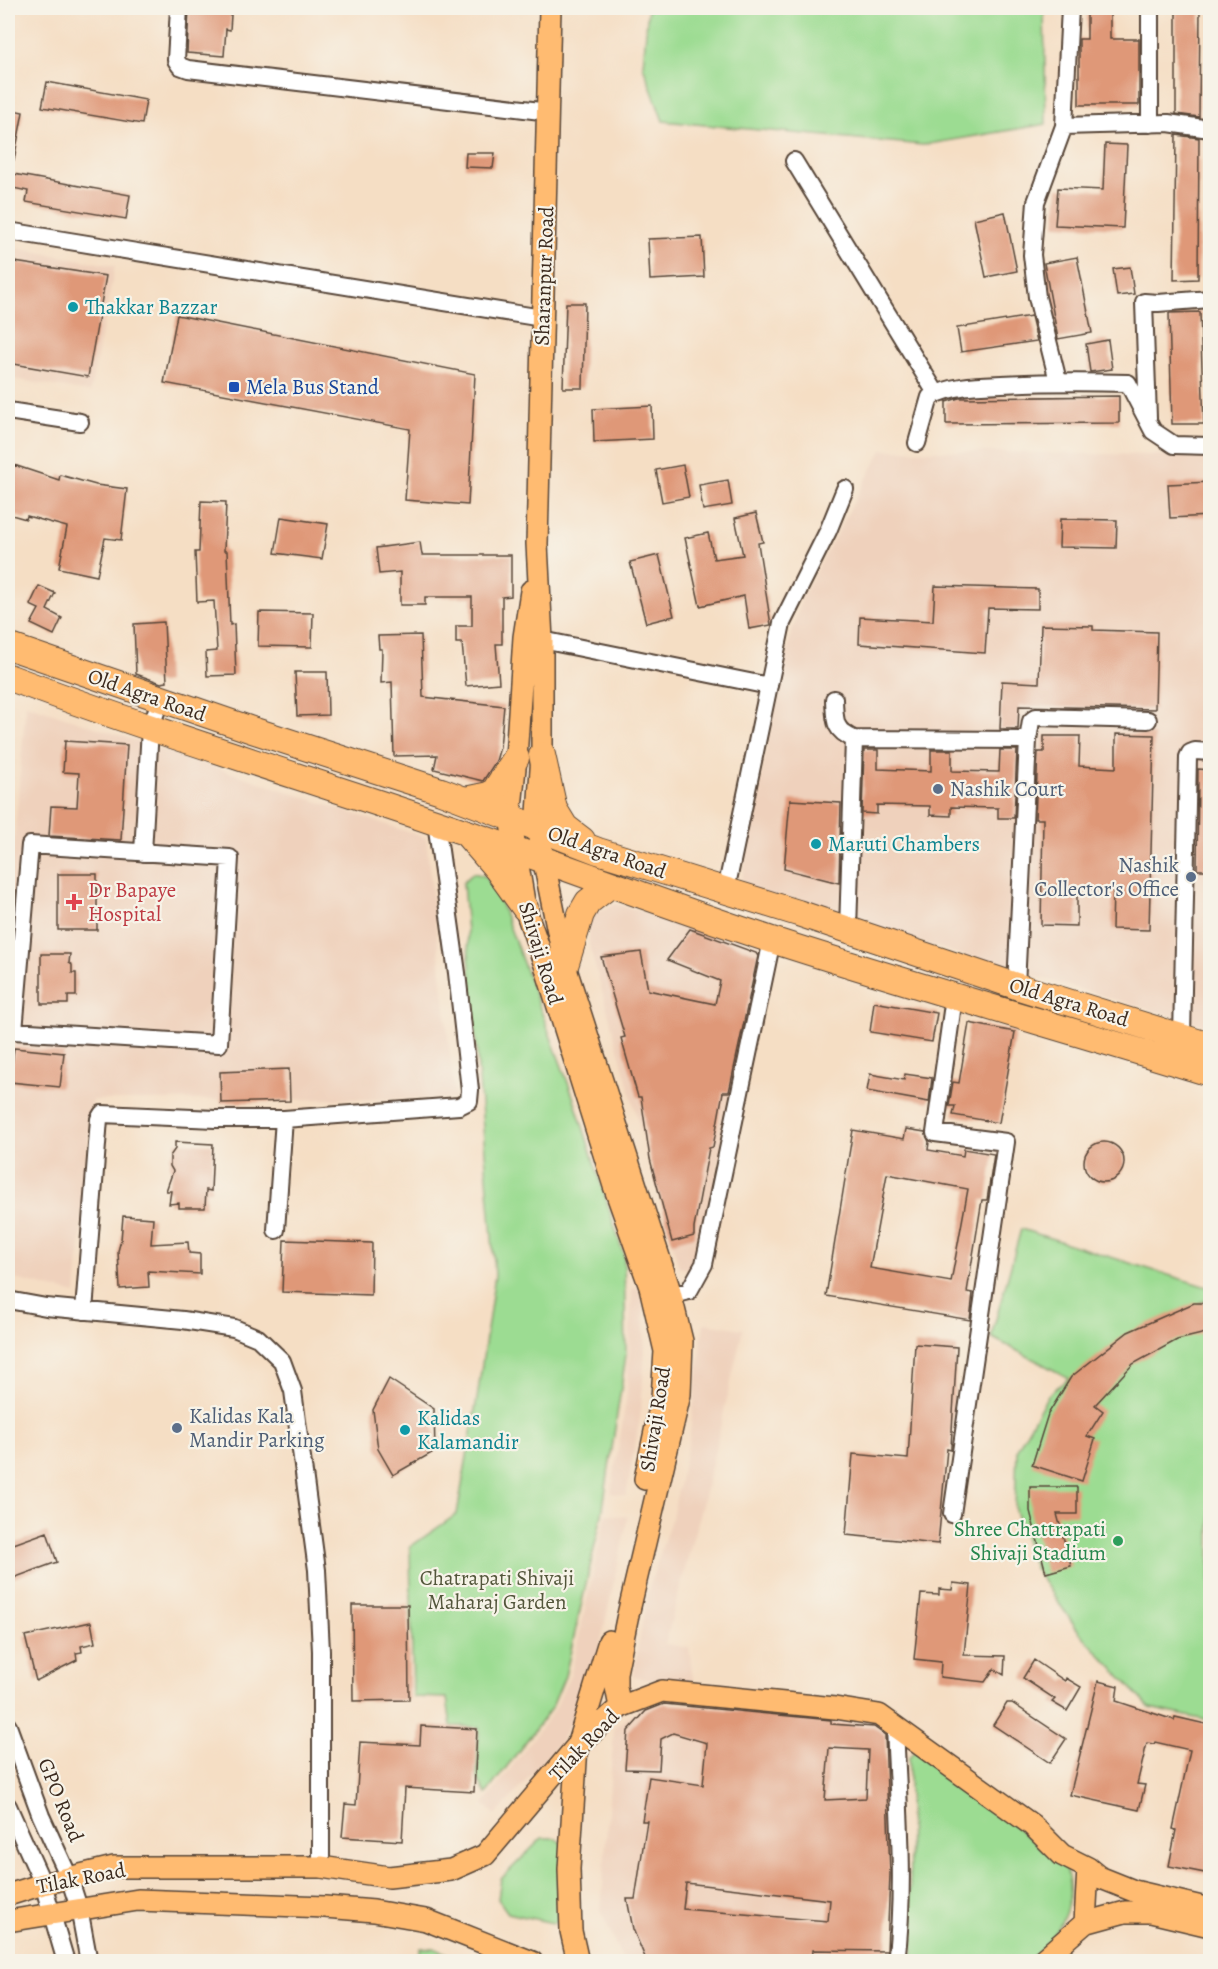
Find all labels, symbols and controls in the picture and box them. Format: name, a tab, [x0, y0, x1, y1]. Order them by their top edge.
street label: Sharanpur Road	[528, 205, 560, 346]
place label: Thakkar Bazzar	[85, 293, 218, 321]
marker: Thakkar Bazzar	[66, 300, 80, 314]
place label: Mela Bus Stand	[246, 373, 380, 401]
marker: Mela Bus Stand	[227, 380, 241, 394]
street label: Old Agra Road	[84, 662, 211, 729]
place label: Nashik Court	[950, 775, 1064, 803]
marker: Nashik Court	[931, 782, 945, 796]
street label: Old Agra Road	[544, 819, 671, 886]
place label: Maruti Chambers	[828, 830, 980, 858]
marker: Maruti Chambers	[809, 837, 823, 851]
place label: Nashik Collector's Office	[1034, 851, 1180, 903]
marker: Nashik Collector's Office	[1184, 870, 1198, 884]
place label: Dr Bapaye Hospital	[88, 876, 176, 928]
marker: Dr Bapaye Hospital	[65, 893, 83, 911]
street label: Shivaji Road	[512, 898, 570, 1008]
street label: Old Agra Road	[1006, 971, 1133, 1034]
street label: Shivaji Road	[633, 1364, 677, 1473]
place label: Kalidas Kala Mandir Parking	[189, 1402, 325, 1454]
place label: Kalidas Kalamandir	[417, 1404, 519, 1456]
marker: Kalidas Kala Mandir Parking	[170, 1421, 184, 1435]
marker: Kalidas Kalamandir	[398, 1423, 412, 1437]
place label: Shree Chattrapati Shivaji Stadium	[954, 1515, 1106, 1567]
marker: Shree Chattrapati Shivaji Stadium	[1111, 1534, 1125, 1548]
park label: Chatrapati Shivaji Maharaj Garden	[420, 1564, 574, 1616]
street label: Tilak Road	[543, 1702, 626, 1787]
street label: GPO Road	[32, 1754, 91, 1847]
street label: Tilak Road	[34, 1856, 129, 1900]

